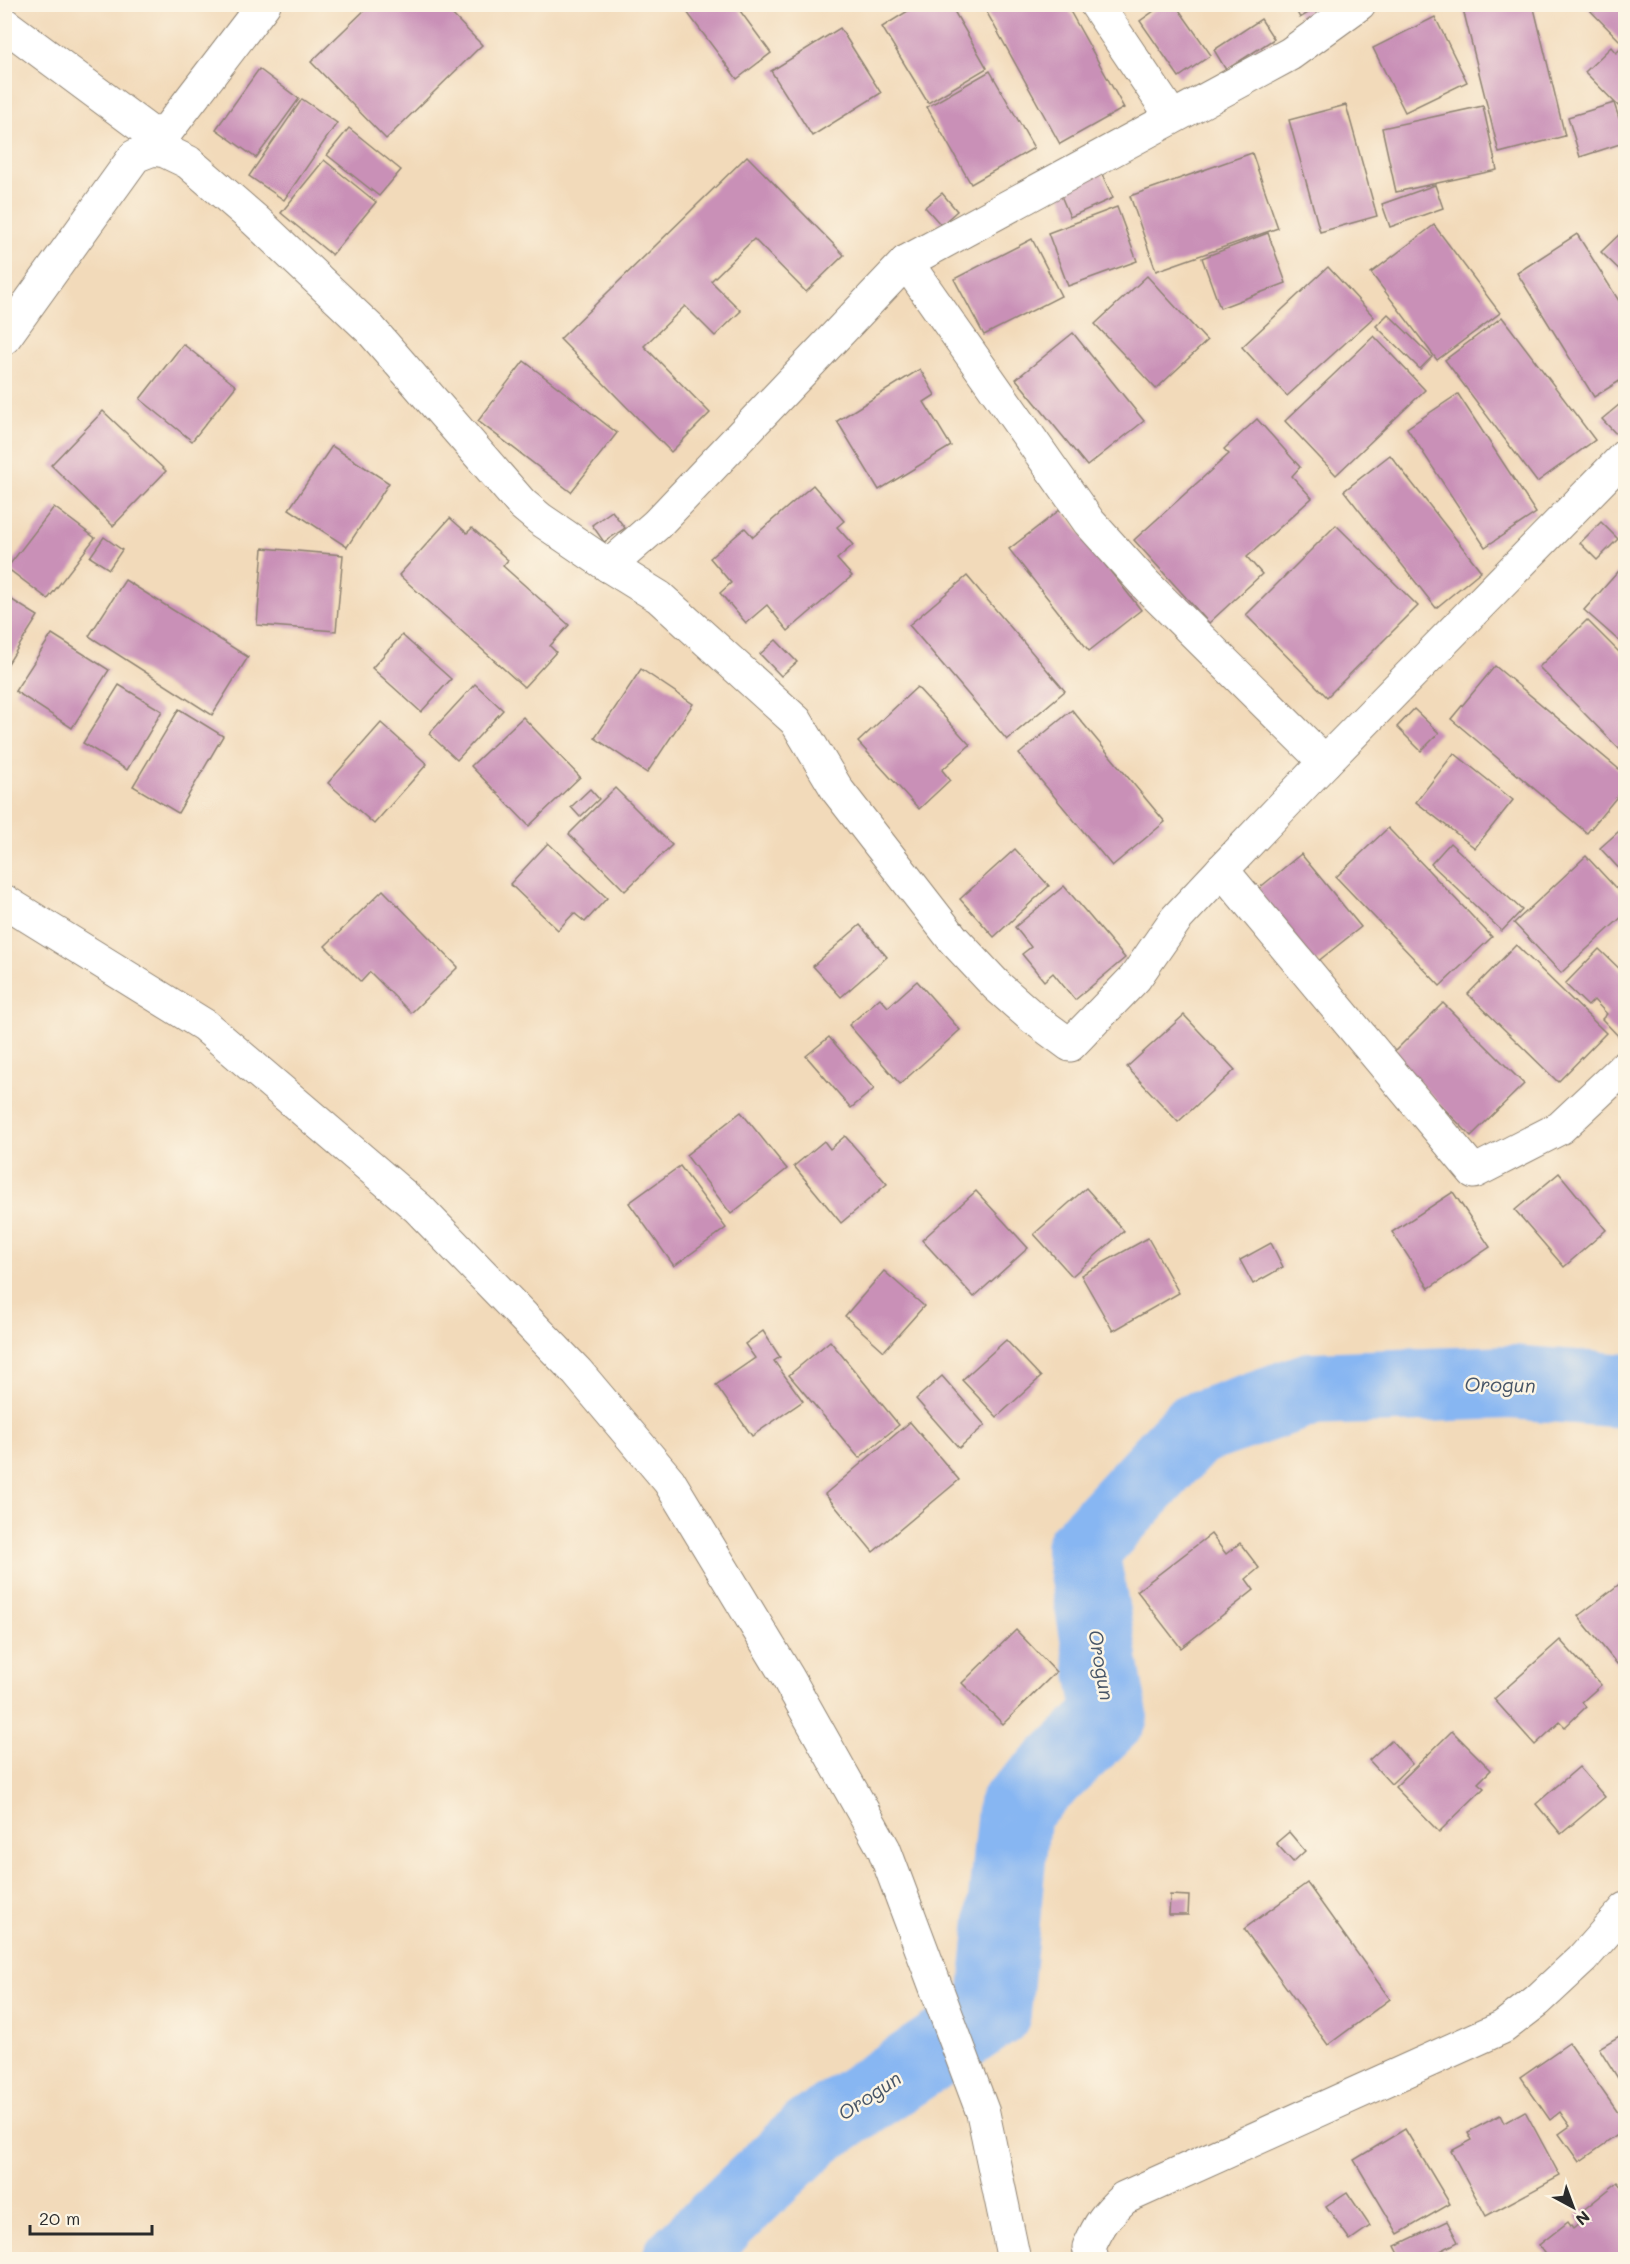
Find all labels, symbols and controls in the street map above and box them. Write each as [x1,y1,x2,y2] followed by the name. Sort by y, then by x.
[1464,1370,1536,1398] water label: Orogun
[1083,1628,1121,1702] water label: Orogun
[832,2064,906,2126] water label: Orogun
[1543,2177,1603,2237] north arrow
[30,2198,152,2236] scale bar
[39,2206,80,2230] text: 20 m
[1572,2207,1595,2231] text: N

